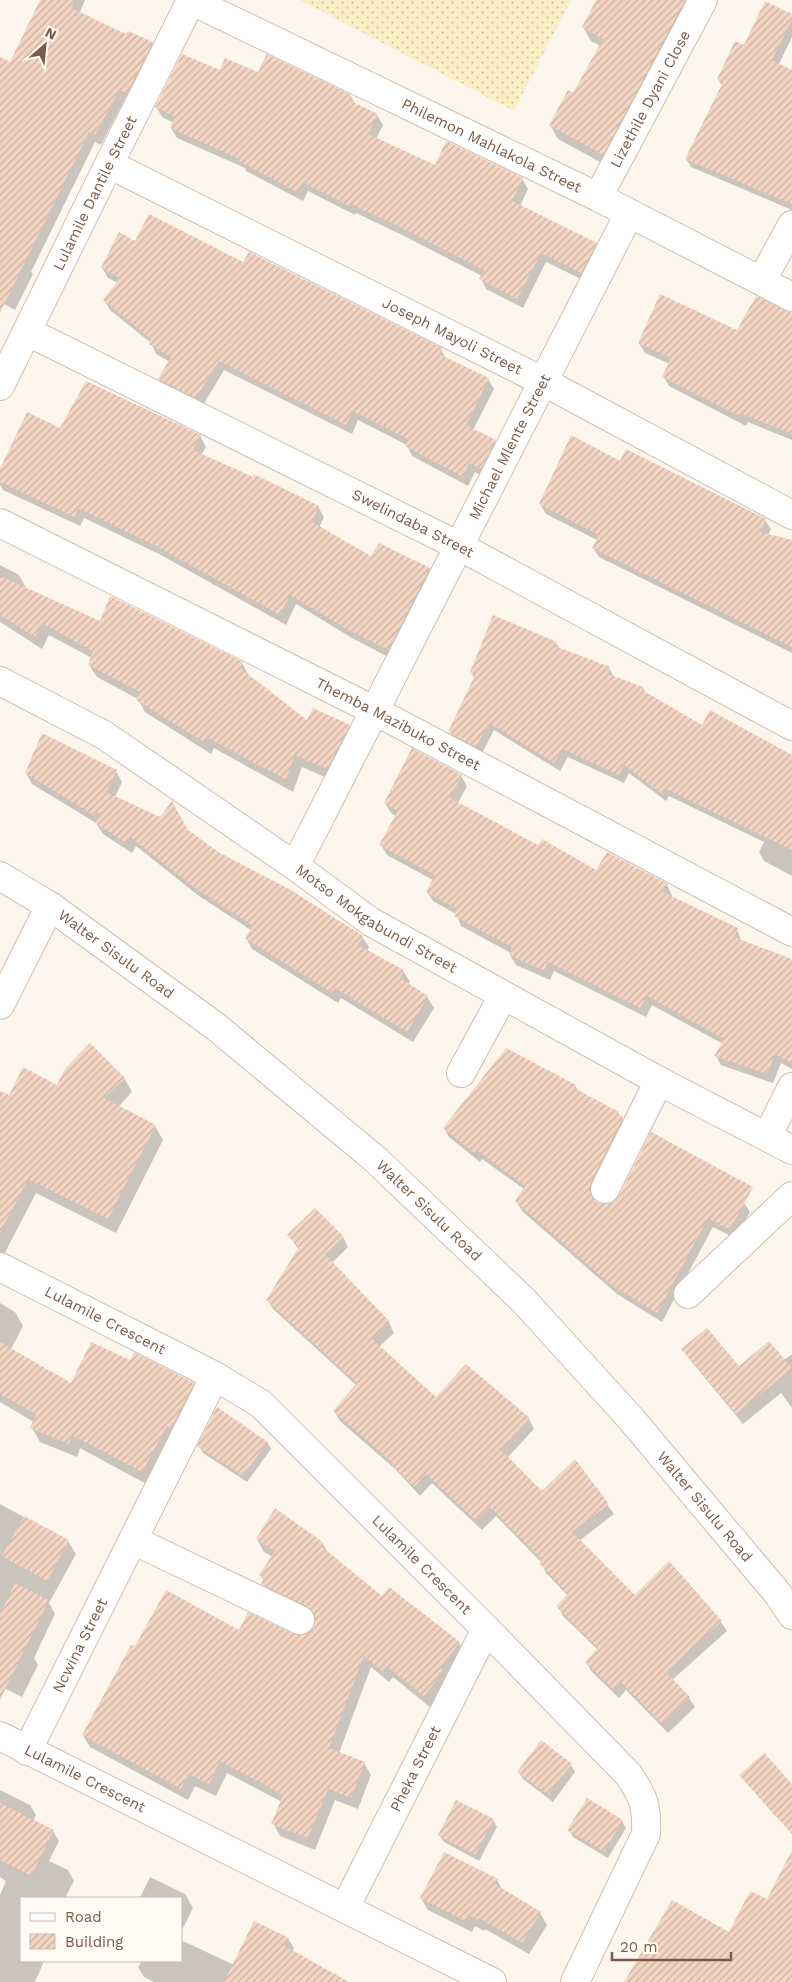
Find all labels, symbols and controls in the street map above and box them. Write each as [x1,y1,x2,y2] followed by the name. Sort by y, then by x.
[20,20,70,70] north arrow
[43,24,59,43] text: N
[606,27,694,171] street label: Lizethile Dyani Close
[399,95,585,197] street label: Philemon Mahlakola Street
[49,112,141,273] street label: Lulamile Dantile Street
[379,293,526,379] street label: Joseph Mayoli Street
[465,370,555,523] street label: Michael Mlente Street
[349,485,478,562] street label: Swelindaba Street
[313,674,484,775] street label: Themba Mazibuko Street
[292,861,461,977] street label: Motso Mokgabundi Street
[55,906,178,1002] street label: Walter Sisulu Road
[373,1156,485,1265] street label: Walter Sisulu Road
[42,1282,169,1359] street label: Lulamile Crescent
[653,1448,756,1566] street label: Walter Sisulu Road
[368,1511,476,1619] street label: Lulamile Crescent
[49,1595,111,1696] street label: Ncwina Street
[386,1722,445,1815] street label: Pheka Street
[21,1741,149,1817] street label: Lulamile Crescent
[20,1897,182,1962] legend
[65,1908,102,1926] text: Road
[612,1930,731,1962] scale bar
[65,1933,123,1951] text: Building
[620,1938,658,1956] text: 20 m

